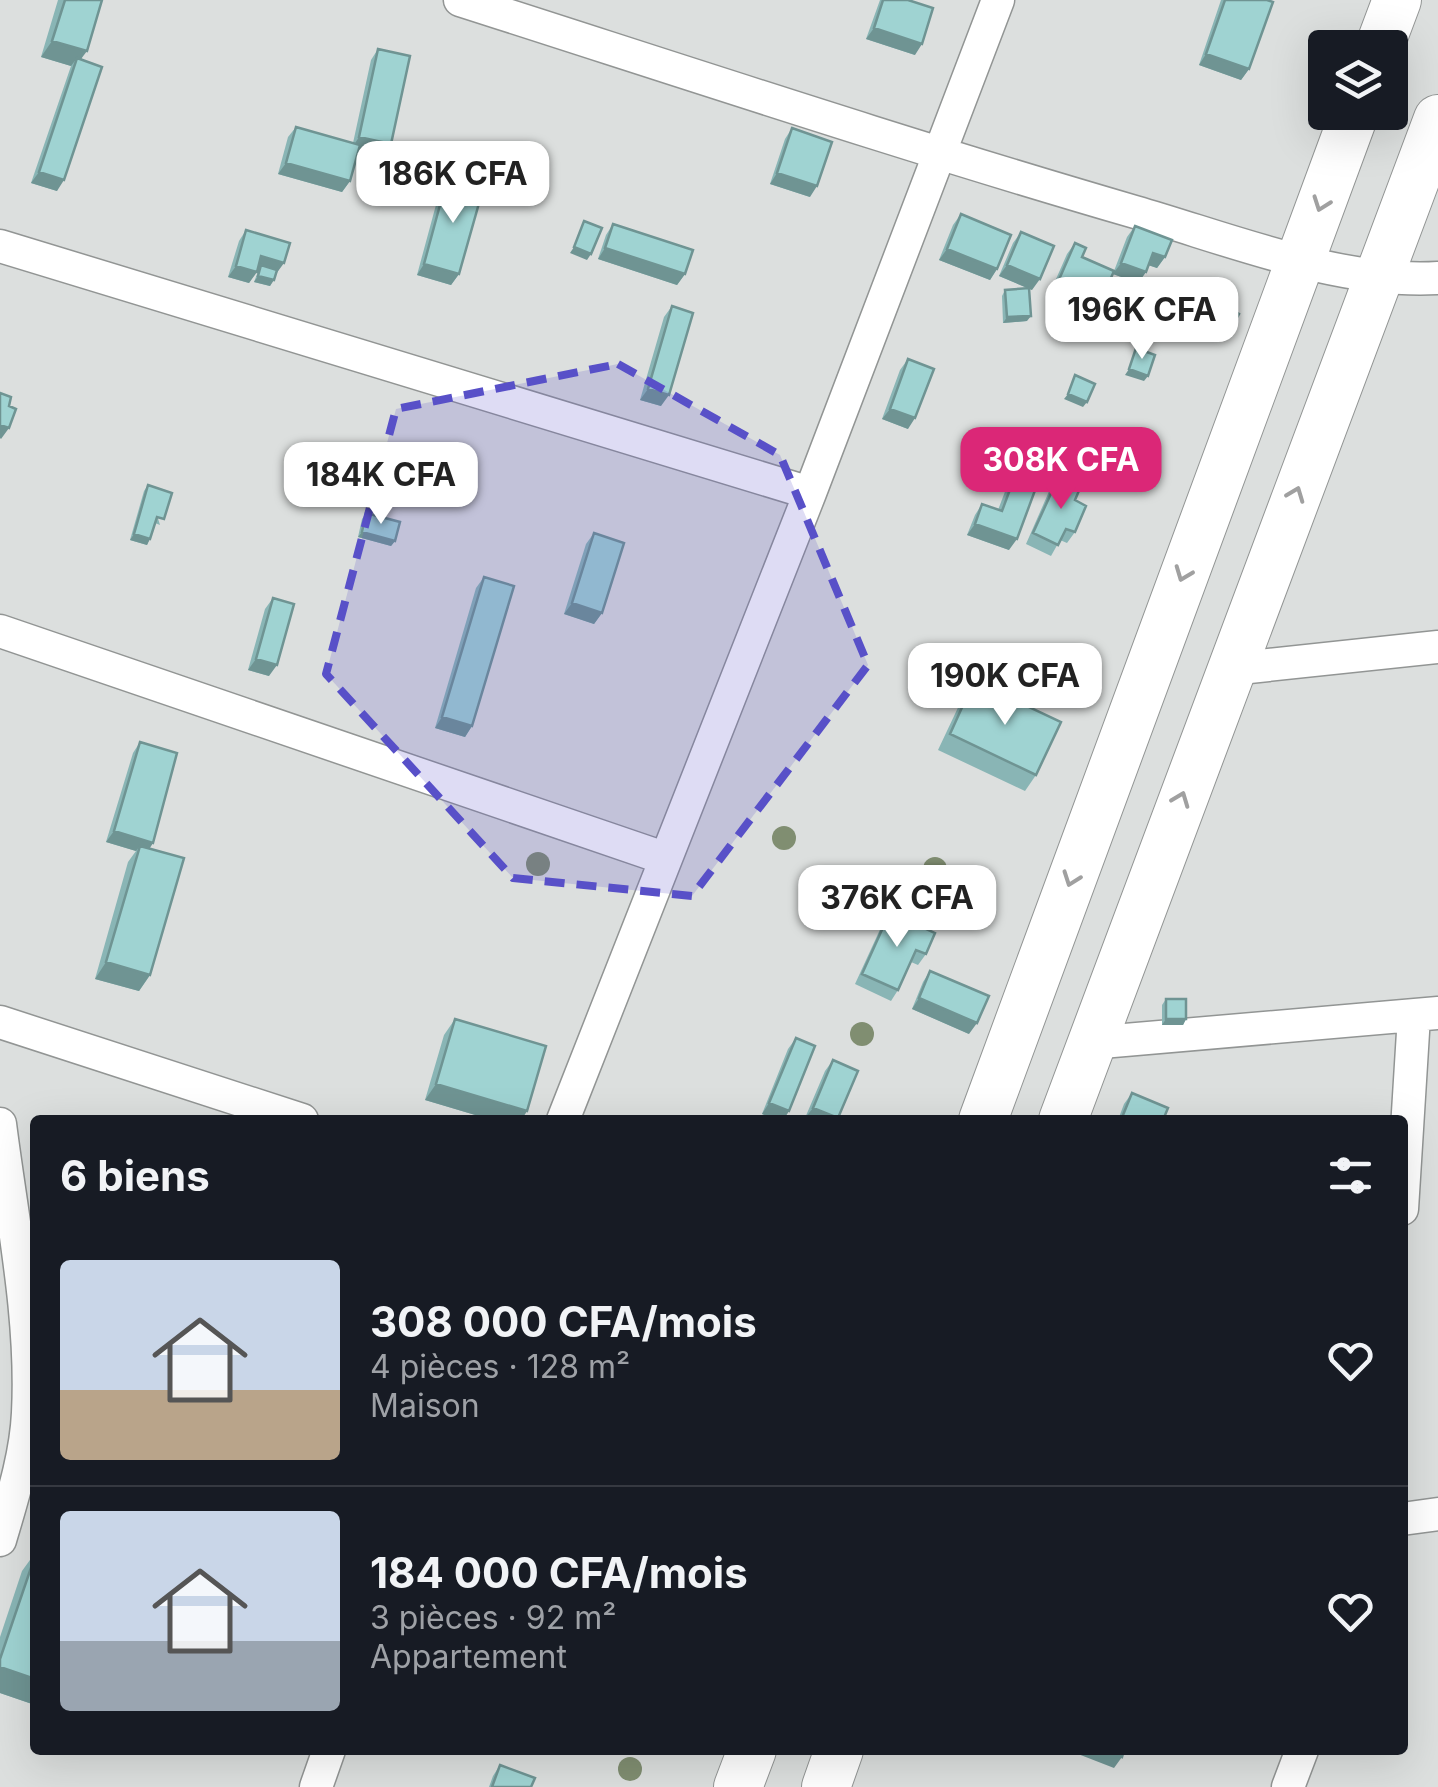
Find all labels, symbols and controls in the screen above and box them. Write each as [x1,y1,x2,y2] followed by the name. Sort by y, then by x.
[1308,30,1408,130] map controls
[1308,30,1408,130] button: layers
[350,141,556,226] pin: 186K CFA
[378,154,528,193] text: 186K CFA
[1312,194,1333,211] one-way arrow
[1039,277,1245,362] pin: 196K CFA
[1067,290,1217,329] text: 196K CFA
[958,427,1164,512] pin: 308K CFA
[982,440,1140,479] text: 308K CFA
[278,442,484,527] pin: 184K CFA
[306,455,456,494] text: 184K CFA
[1284,487,1304,504] one-way arrow
[1174,564,1195,581] one-way arrow
[902,643,1108,728] pin: 190K CFA
[930,656,1080,695] text: 190K CFA
[1170,791,1190,808] one-way arrow
[794,865,1000,950] pin: 376K CFA
[1062,869,1083,886] one-way arrow
[820,878,974,917] text: 376K CFA
[1323,1148,1378,1203] icon: filters
[60,1150,210,1201] text: 6 biens
[370,1296,757,1347] text: 308 000 CFA/mois
[140,1300,260,1420] icon: home
[1323,1333,1378,1388] icon: heart
[370,1347,630,1386] text: 4 pièces · 128 m²
[370,1386,480,1425] text: Maison
[370,1547,748,1598] text: 184 000 CFA/mois
[140,1551,260,1671] icon: home
[1323,1584,1378,1639] icon: heart
[370,1598,616,1637] text: 3 pièces · 92 m²
[370,1637,567,1676] text: Appartement

